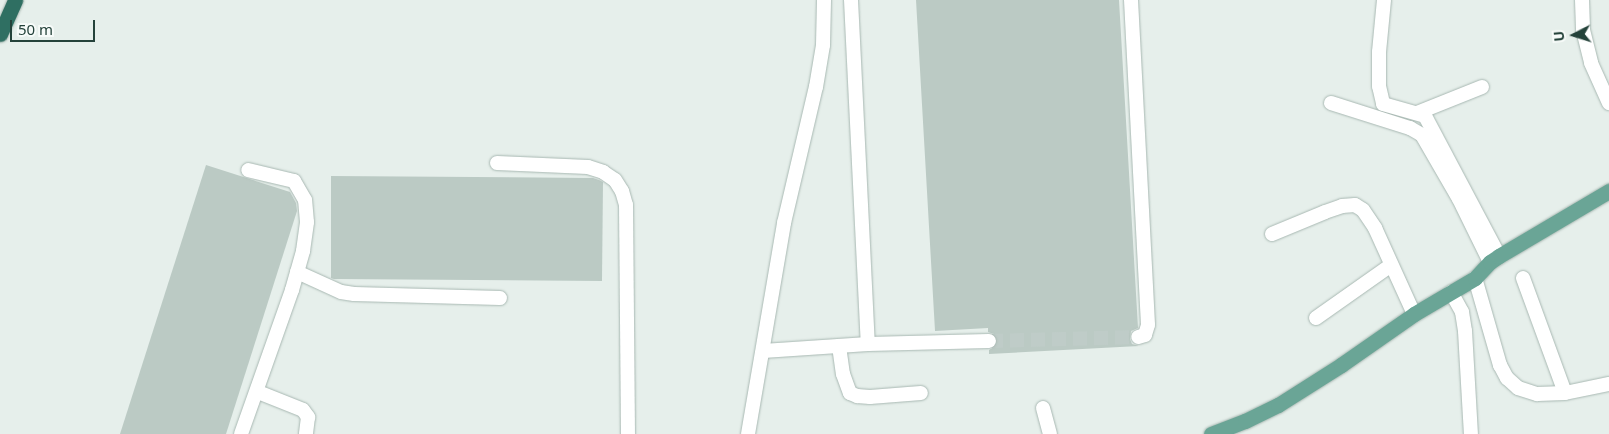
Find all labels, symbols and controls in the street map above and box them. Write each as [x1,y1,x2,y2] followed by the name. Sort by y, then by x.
[12,10,98,42] scale bar
[1549,10,1599,60] north arrow
[18,19,53,39] text: 50 m
[1549,30,1568,42] text: U

